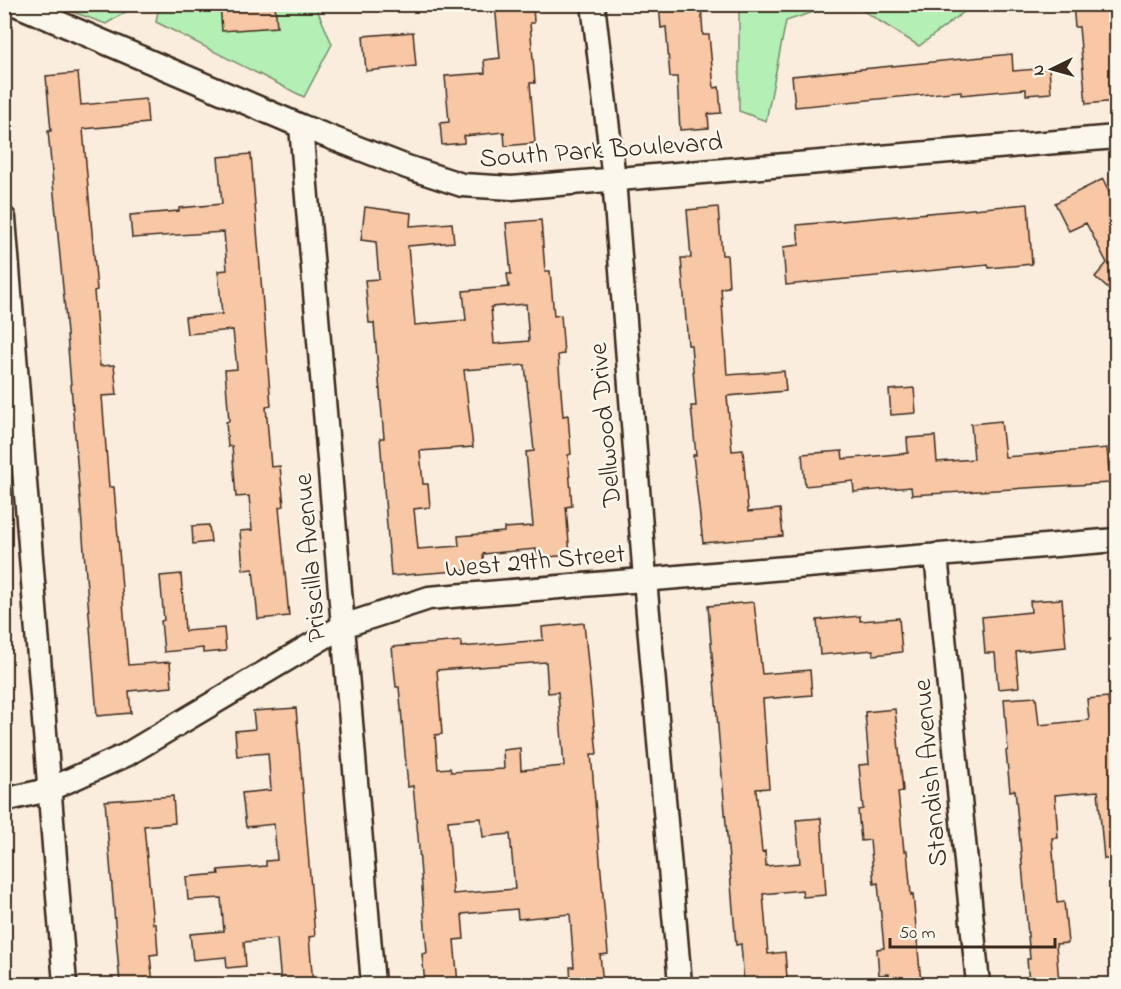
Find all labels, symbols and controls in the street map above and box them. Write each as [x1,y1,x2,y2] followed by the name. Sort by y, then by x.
[1022,39,1082,99] north arrow
[1027,64,1051,77] text: N
[478,124,724,179] street label: South Park Boulevard
[580,340,633,510] street label: Dellwood Drive
[285,471,338,644] street label: Priscilla Avenue
[443,535,627,590] street label: West 29th Street
[904,676,959,868] street label: Standish Avenue
[890,911,1055,949] scale bar
[899,921,936,947] text: 50 m

